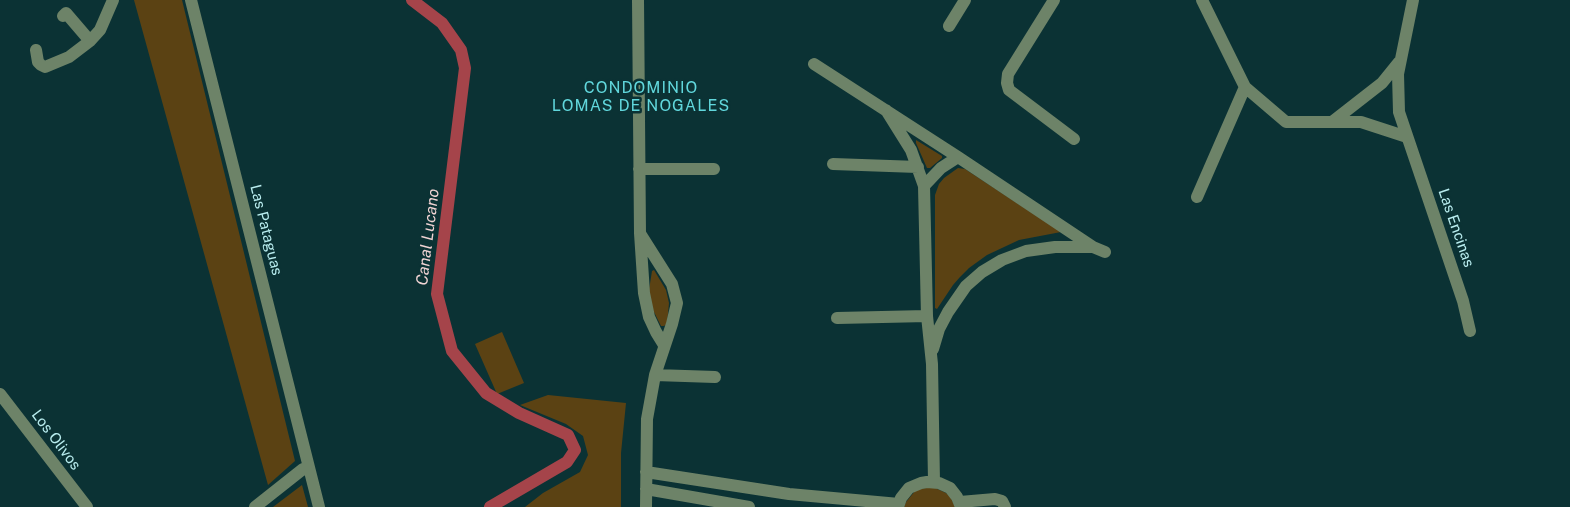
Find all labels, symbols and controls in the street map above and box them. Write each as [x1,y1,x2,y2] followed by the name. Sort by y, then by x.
[550,78,732,116] district label: CONDOMINIO LOMAS DE NOGALES
[246,183,286,277] street label: Las Pataguas
[1434,186,1478,270] street label: Las Encinas
[413,187,443,287] water label: Canal Lucano
[28,406,84,474] street label: Los Olivos

